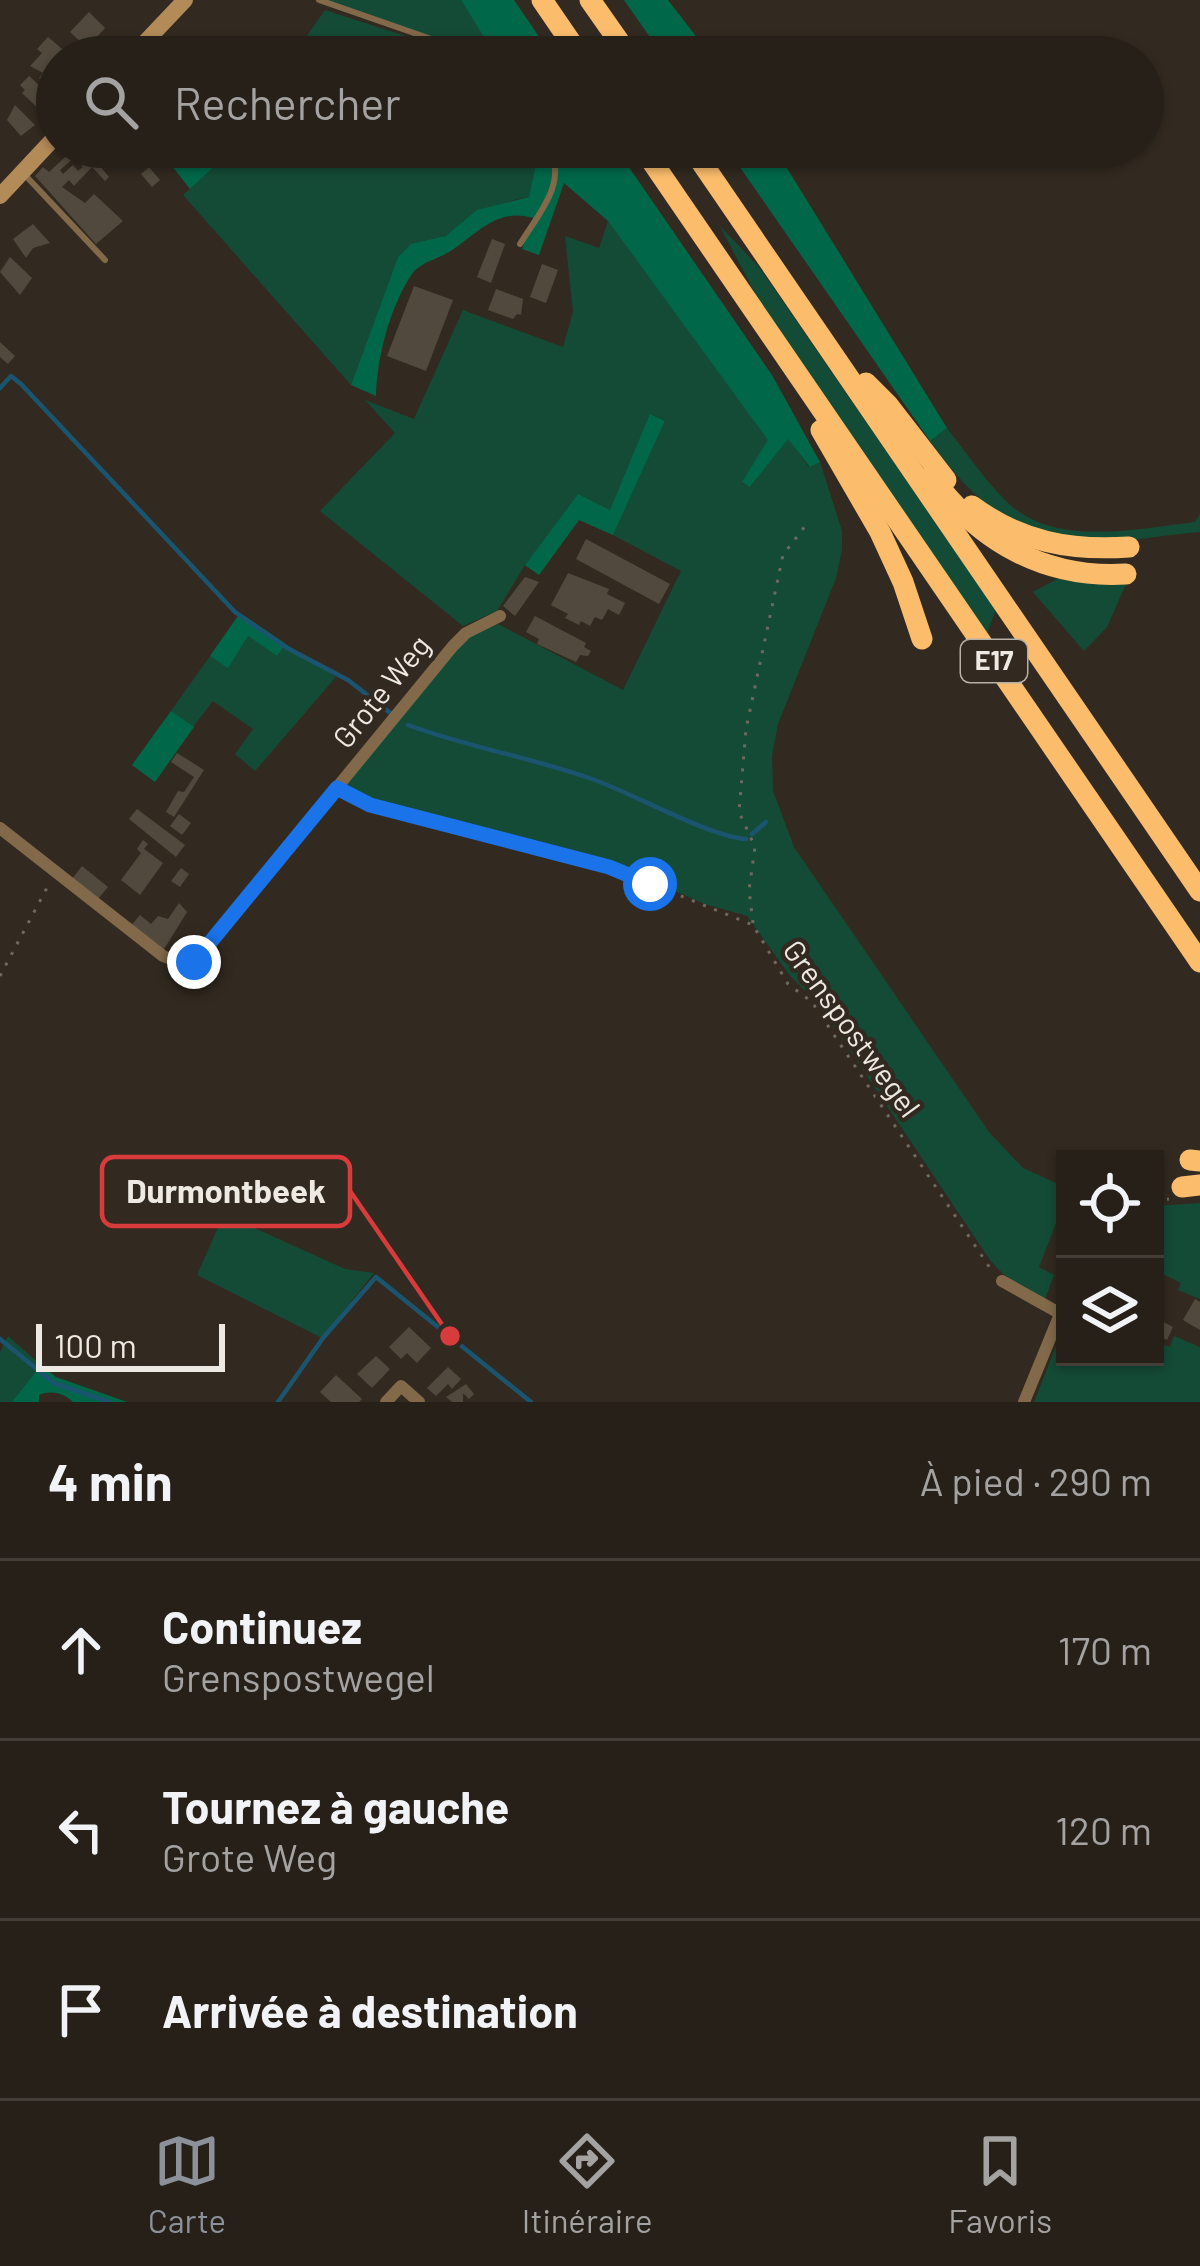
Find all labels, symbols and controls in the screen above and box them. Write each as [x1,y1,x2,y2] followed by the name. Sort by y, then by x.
[36,36,1164,168] search box
[78,69,144,135] icon: search
[174,75,401,129] text: Rechercher
[324,627,437,754] street label: Grote Weg
[961,640,1027,682] road number: E17
[623,857,677,911] route start
[776,932,929,1123] street label: Grenspostwegel
[167,935,221,989] route end
[1056,1150,1164,1366] map controls
[1056,1150,1164,1258] button: locate
[102,1157,350,1226] callout: Durmontbeek
[126,1170,326,1210] text: Durmontbeek
[1056,1258,1164,1366] button: layers
[36,1318,225,1371] scale bar
[54,1325,137,1365] text: 100 m
[48,1450,173,1511] text: 4 min
[920,1457,1152,1504] text: À pied · 290 m
[162,1599,362,1653] text: Continuez
[48,1617,114,1683] icon: ahead
[1058,1626,1152,1673] text: 170 m
[162,1653,435,1700] text: Grenspostwegel
[162,1779,509,1833] text: Tournez à gauche
[48,1797,114,1863] icon: left
[1055,1806,1152,1853] text: 120 m
[162,1833,337,1880] text: Grote Weg
[48,1977,114,2043] icon: arrive
[162,1983,578,2037] text: Arrivée à destination
[148,2128,226,2240] tab: Carte
[522,2128,653,2240] tab: Itinéraire
[948,2128,1052,2240] tab: Favoris

